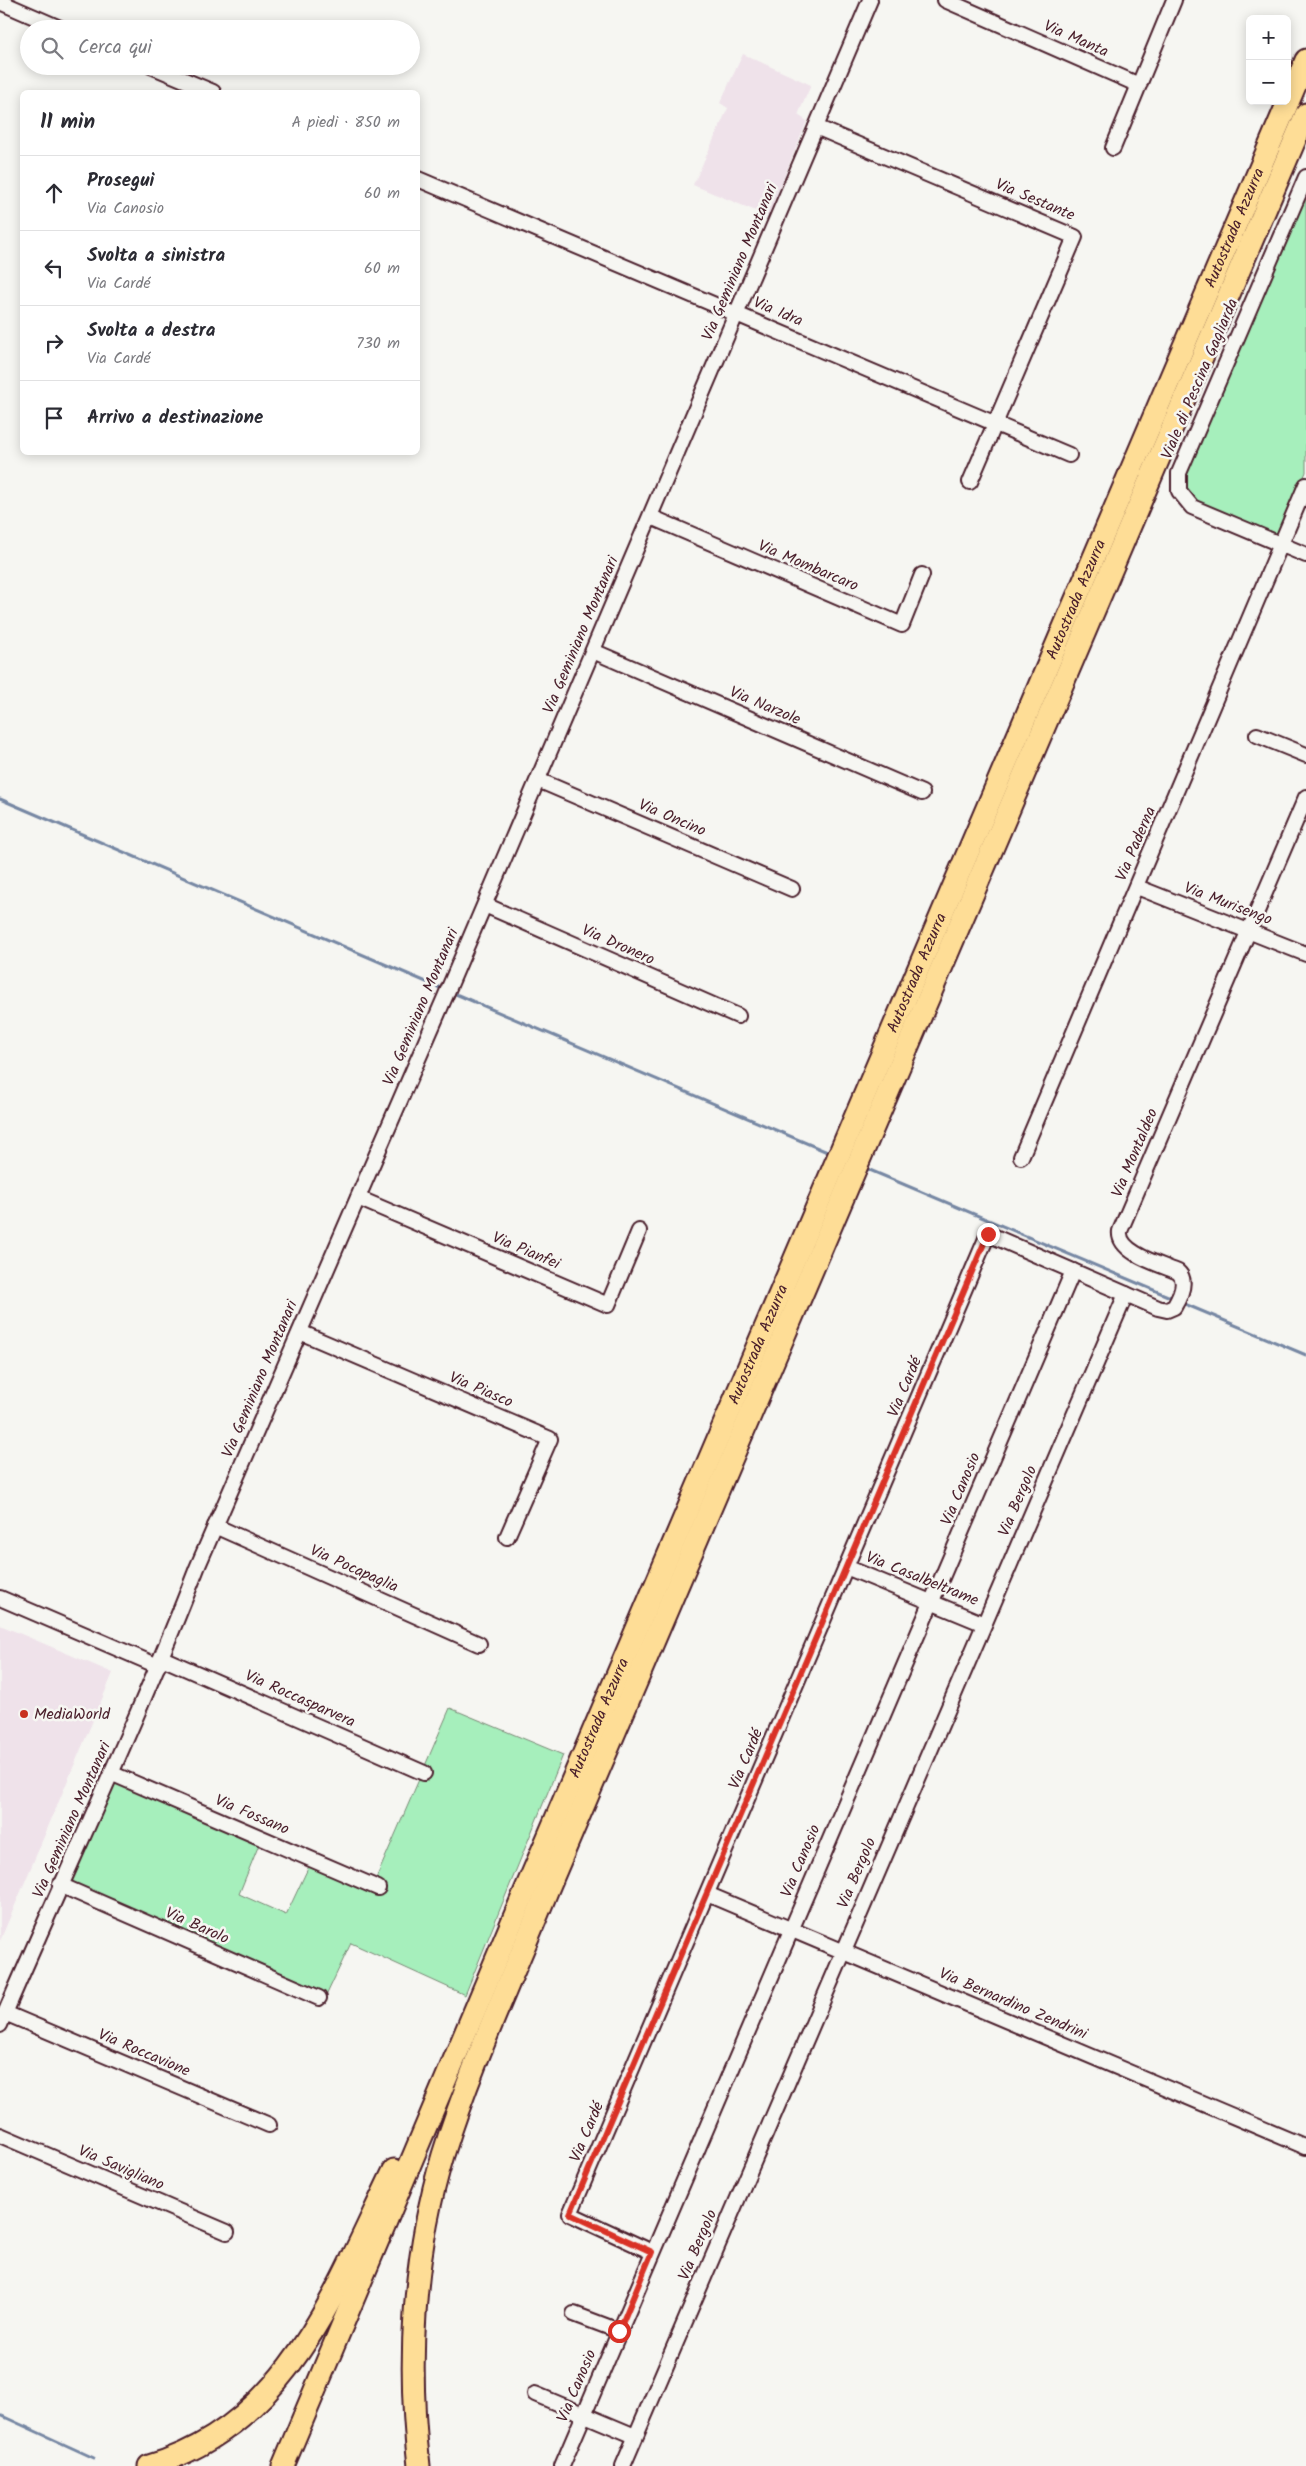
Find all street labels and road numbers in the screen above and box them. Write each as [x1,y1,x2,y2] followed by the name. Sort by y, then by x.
[1040,14,1112,64] street label: Via Manta
[1198,164,1271,292] street label: Autostrada Azzurra
[991,172,1079,228] street label: Via Sestante
[695,178,785,345] street label: Via Geminiano Montanari
[749,290,807,334] street label: Via Idra
[1155,295,1245,463] street label: Viale di Pescina Gagliarda
[754,534,862,598] street label: Via Mombarcaro
[1039,536,1113,663] street label: Autostrada Azzurra
[536,551,626,718] street label: Via Geminiano Montanari
[725,680,805,732] street label: Via Narzole
[634,793,710,843] street label: Via Oncino
[1109,803,1163,885] street label: Via Paderna
[1180,876,1276,932] street label: Via Murisengo
[880,909,953,1037] street label: Autostrada Azzurra
[578,918,658,972] street label: Via Dronero
[376,923,466,1090] street label: Via Geminiano Montanari
[1105,1105,1165,1201] street label: Via Montaldeo
[488,1225,565,1277] street label: Via Pianfei
[721,1281,795,1408] street label: Autostrada Azzurra
[215,1295,305,1462] street label: Via Geminiano Montanari
[881,1352,929,1421] street label: Via Cardé
[445,1365,517,1415] street label: Via Piasco
[934,1449,988,1529] street label: Via Canosio
[992,1462,1044,1540] street label: Via Bergolo
[306,1538,402,1600] street label: Via Pocapaglia
[862,1545,982,1613] street label: Via Casalbeltrame
[562,1654,635,1782] street label: Autostrada Azzurra
[241,1663,359,1735] street label: Via Roccasparvera
[722,1724,770,1793] street label: Via Cardé
[26,1737,118,1902] street label: Via Geminiano Montanari
[211,1788,293,1842] street label: Via Fossano
[774,1821,828,1901] street label: Via Canosio
[831,1834,883,1912] street label: Via Bergolo
[161,1901,233,1951] street label: Via Barolo
[935,1961,1092,2047] street label: Via Bernardino Zendrini
[94,2022,194,2084] street label: Via Roccavione
[563,2097,611,2166] street label: Via Cardé
[74,2139,168,2197] street label: Via Savigliano
[672,2206,724,2284] street label: Via Bergolo
[550,2346,604,2426] street label: Via Canosio

